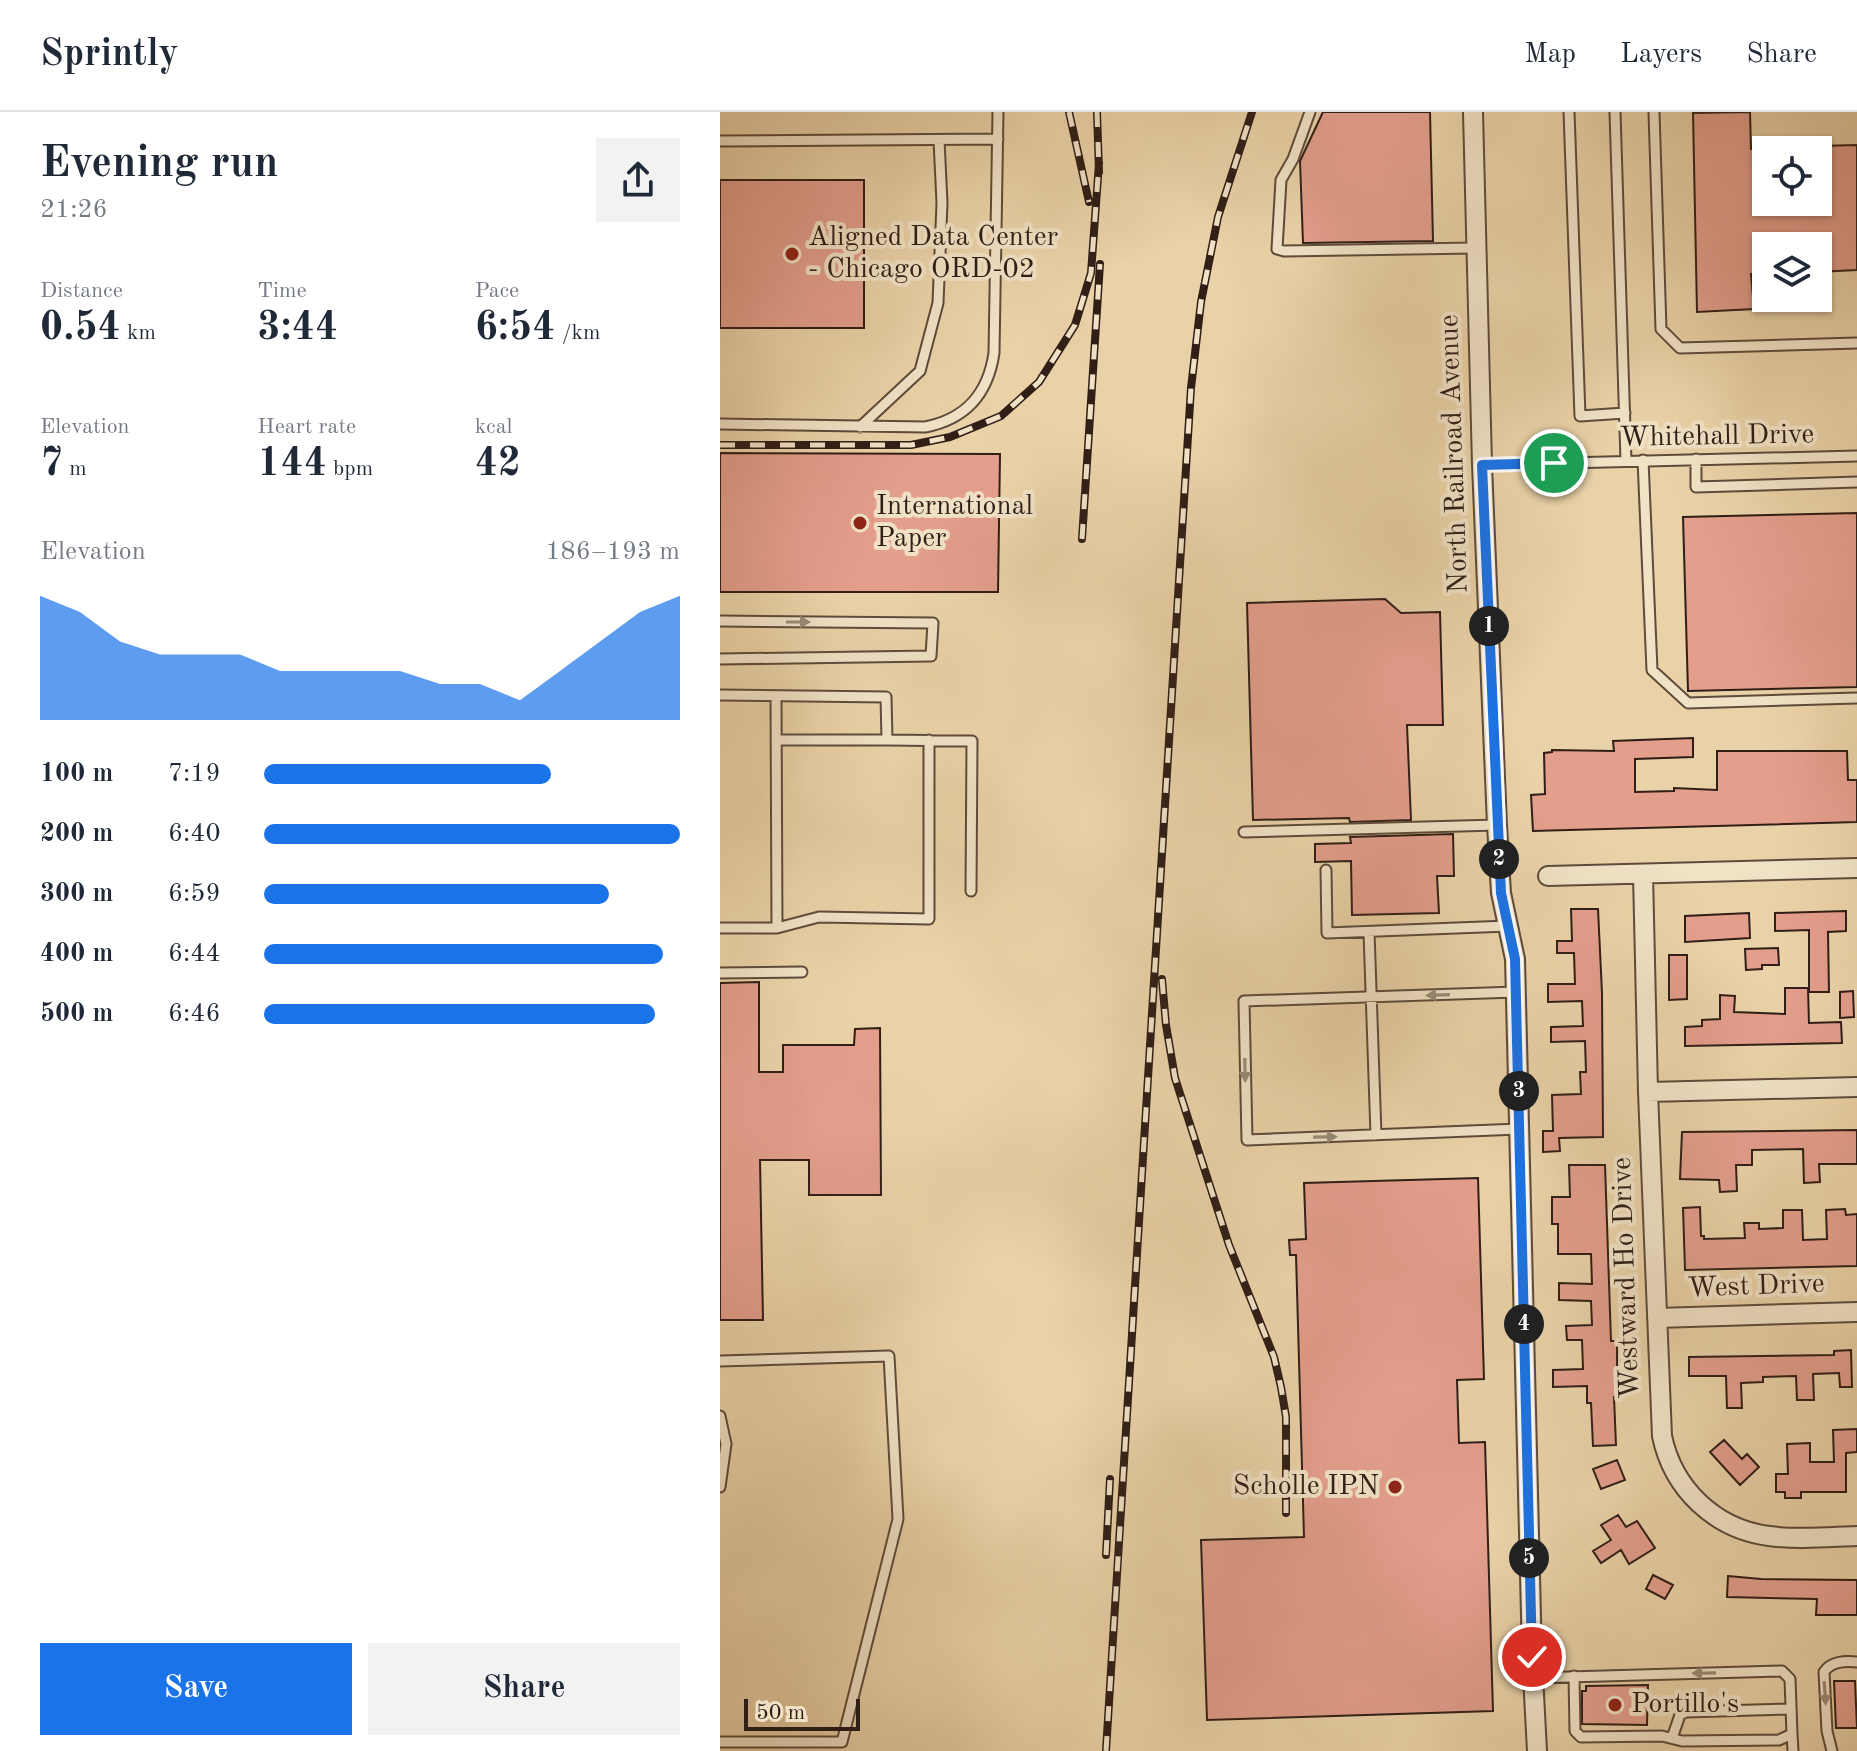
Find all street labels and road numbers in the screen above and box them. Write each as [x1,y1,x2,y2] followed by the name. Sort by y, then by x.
[1436,314,1474,594] street label: North Railroad Avenue
[1619,421,1815,453] street label: Whitehall Drive
[1609,1157,1645,1399] street label: Westward Ho Drive
[1687,1271,1825,1303] street label: West Drive

